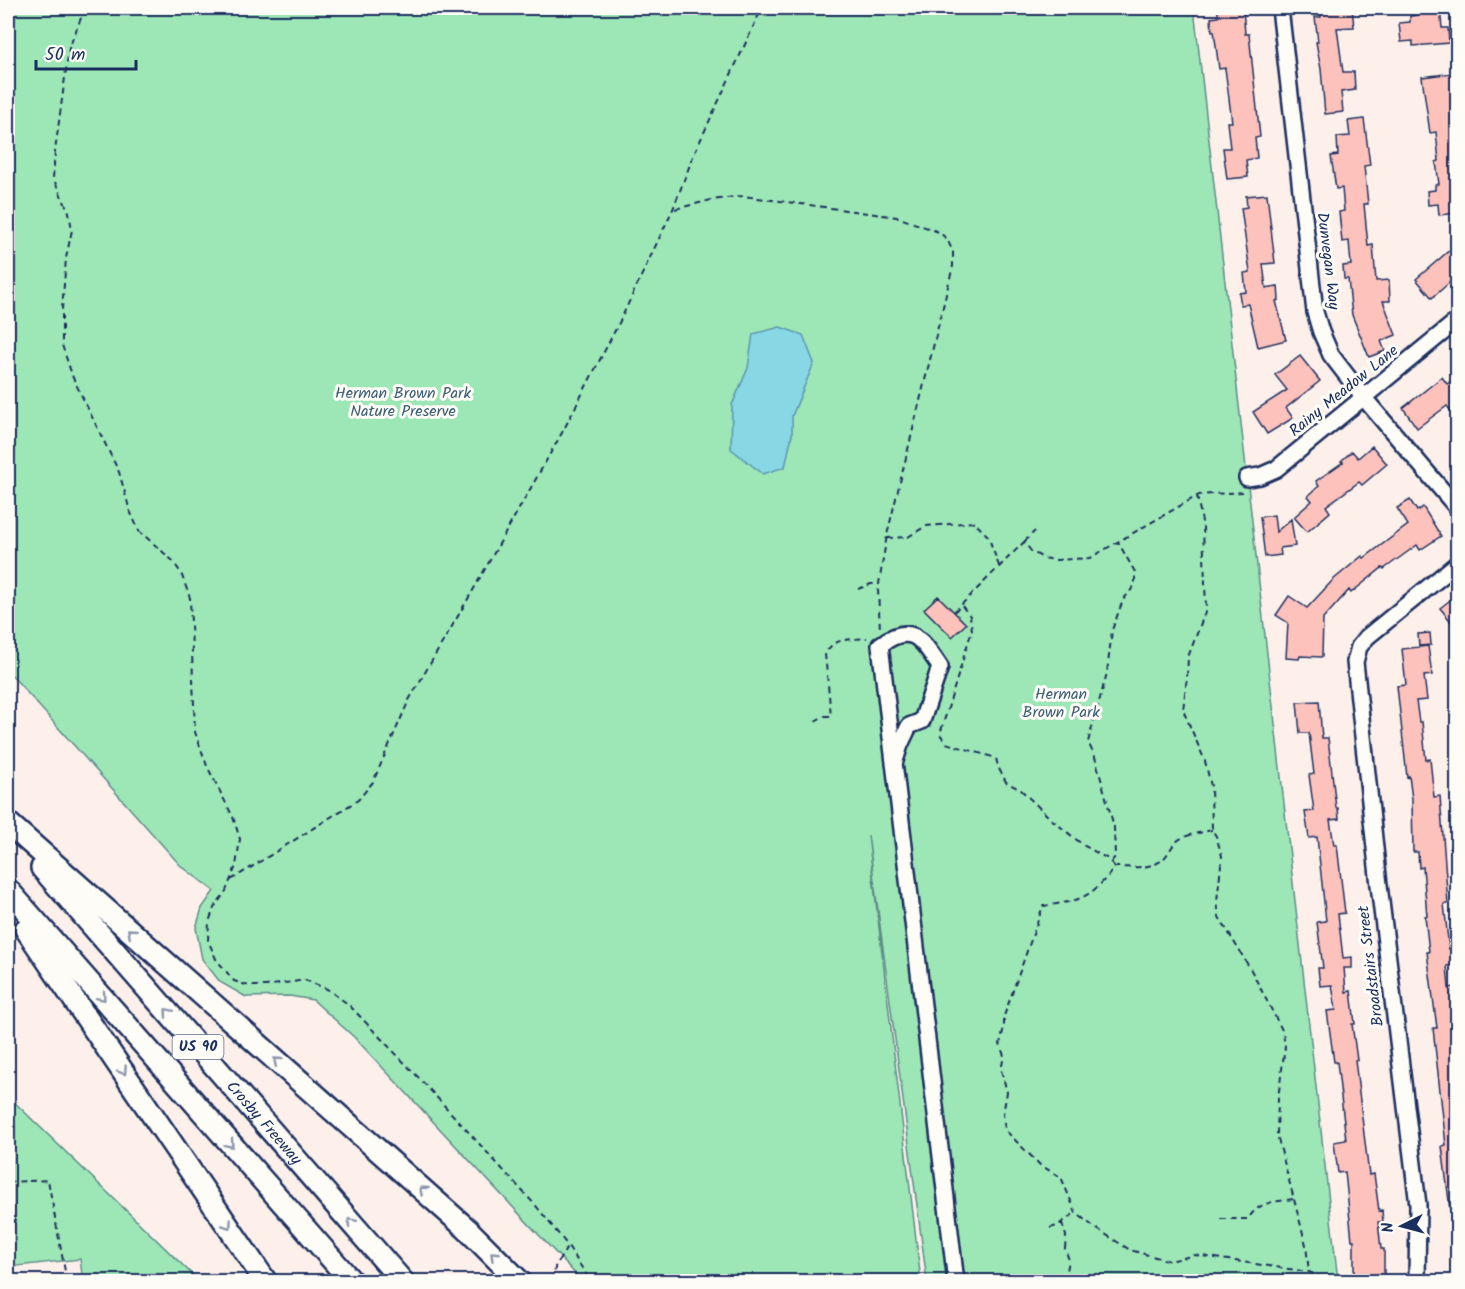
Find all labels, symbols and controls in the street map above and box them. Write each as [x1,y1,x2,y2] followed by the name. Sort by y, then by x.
[36,33,136,71] scale bar
[45,41,85,70] text: 50 m
[1310,211,1346,312] street label: Dunvegan Way
[1284,339,1404,443] street label: Rainy Meadow Lane
[335,381,471,424] park label: Herman Brown Park Nature Preserve
[1022,682,1100,725] park label: Herman Brown Park
[1351,903,1391,1028] street label: Broadstairs Street
[127,928,138,939] one-way arrow
[94,990,105,1001] one-way arrow
[164,1008,175,1019] one-way arrow
[172,1035,224,1059] road number: US 90
[273,1057,284,1068] one-way arrow
[116,1064,127,1075] one-way arrow
[220,1075,308,1171] street label: Crosby Freeway
[223,1137,234,1148] one-way arrow
[419,1186,430,1197] one-way arrow
[1372,1196,1432,1256] north arrow
[221,1218,232,1229] one-way arrow
[347,1218,358,1229] one-way arrow
[1376,1221,1402,1234] text: N
[490,1252,501,1263] one-way arrow

